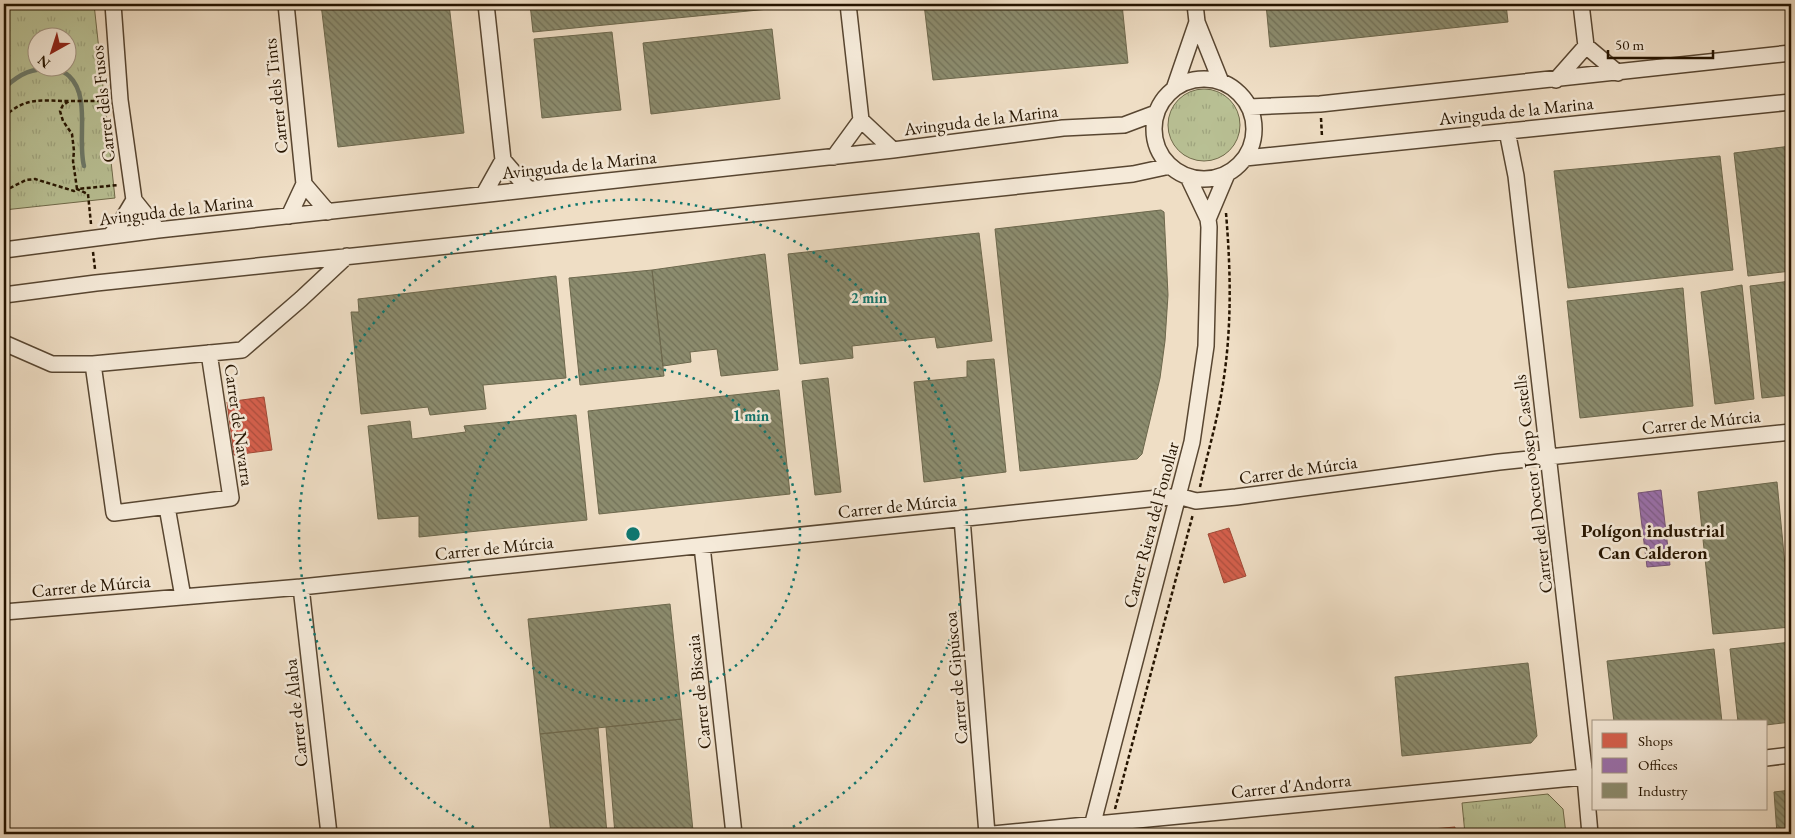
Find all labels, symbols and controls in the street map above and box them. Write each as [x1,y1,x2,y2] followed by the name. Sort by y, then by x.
[28,28,78,78] north arrow
[1608,28,1712,60] scale bar
[1615,35,1644,54] text: 50 m
[258,37,293,155] street label: Carrer dels Tints
[85,44,120,164] street label: Carrer dels Fusos
[33,51,54,73] text: N
[1437,91,1595,130] street label: Avinguda de la Marina
[902,99,1060,140] street label: Avinguda de la Marina
[500,145,658,184] street label: Avinguda de la Marina
[97,189,255,230] street label: Avinguda de la Marina
[851,288,888,307] text: 2 min
[220,362,260,488] street label: Carrer de Navarra
[1508,373,1557,595] street label: Carrer del Doctor Josep Castells
[1641,404,1762,439] street label: Carrer de Múrcia
[733,406,770,425] text: 1 min
[1117,439,1184,611] street label: Carrer Riera del Fonollar
[1237,450,1359,489] street label: Carrer de Múrcia
[837,488,958,523] street label: Carrer de Múrcia
[1581,518,1725,565] district label: Polígon industrial Can Calderon
[624,525,642,543] centre of rings
[434,530,555,565] street label: Carrer de Múrcia
[31,569,152,602] street label: Carrer de Múrcia
[938,610,973,745] street label: Carrer de Gipúscoa
[681,633,716,750] street label: Carrer de Biscaia
[278,657,313,768] street label: Carrer de Álaba
[1592,720,1768,810] legend
[1638,731,1673,750] text: Shops
[1638,755,1678,774] text: Offices
[1230,768,1353,803] street label: Carrer d'Andorra
[1638,781,1688,800] text: Industry

